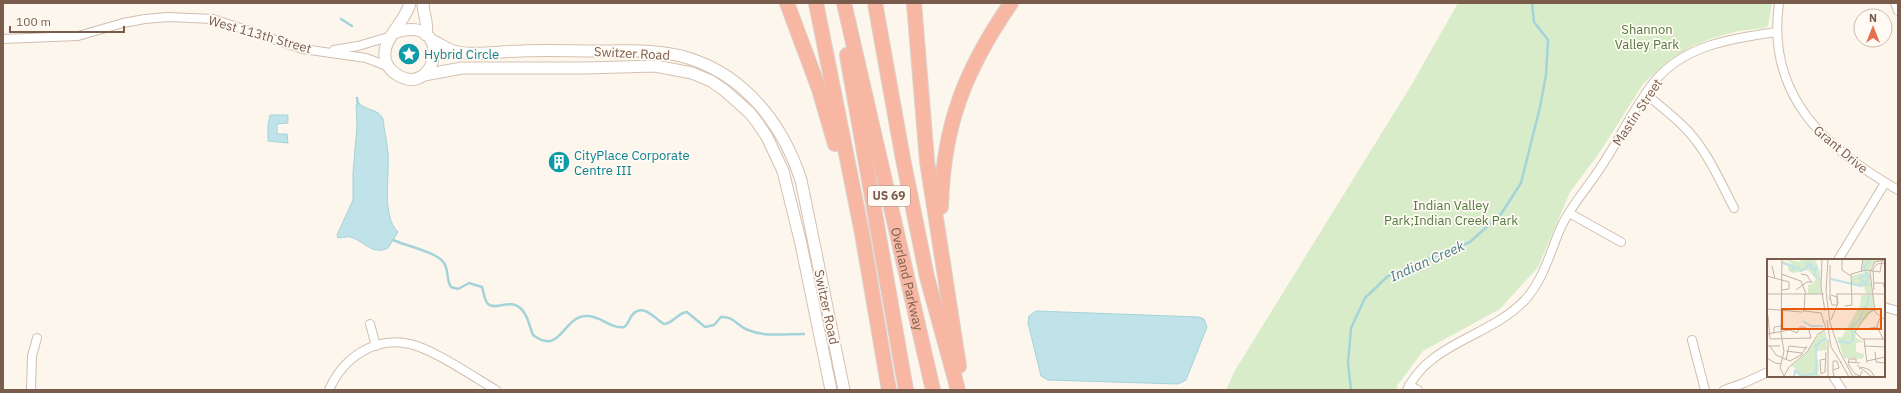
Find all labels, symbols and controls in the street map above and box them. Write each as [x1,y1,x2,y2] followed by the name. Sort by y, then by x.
[10,8,124,34] scale bar
[1853,8,1893,48] north arrow
[1869,11,1877,25] text: N
[206,12,313,57] street label: West 113th Street
[16,14,51,29] text: 100 m
[1615,21,1679,53] park label: Shannon Valley Park
[396,41,422,67] place icon: Hybrid Circle
[594,43,670,64] street label: Switzer Road
[424,46,499,63] place label: Hybrid Circle
[1609,75,1666,149] street label: Mastin Street
[1810,122,1871,177] street label: Grant Drive
[574,147,690,179] place label: CityPlace Corporate Centre III
[546,149,572,175] building icon: CityPlace Corporate Centre III
[868,186,910,206] road number: US 69
[1384,197,1518,229] park label: Indian Valley Park;Indian Creek Park
[887,226,927,333] street label: Overland Parkway
[1387,236,1468,285] water label: Indian Creek
[1767,259,1885,377] inset map
[810,268,843,346] street label: Switzer Road

